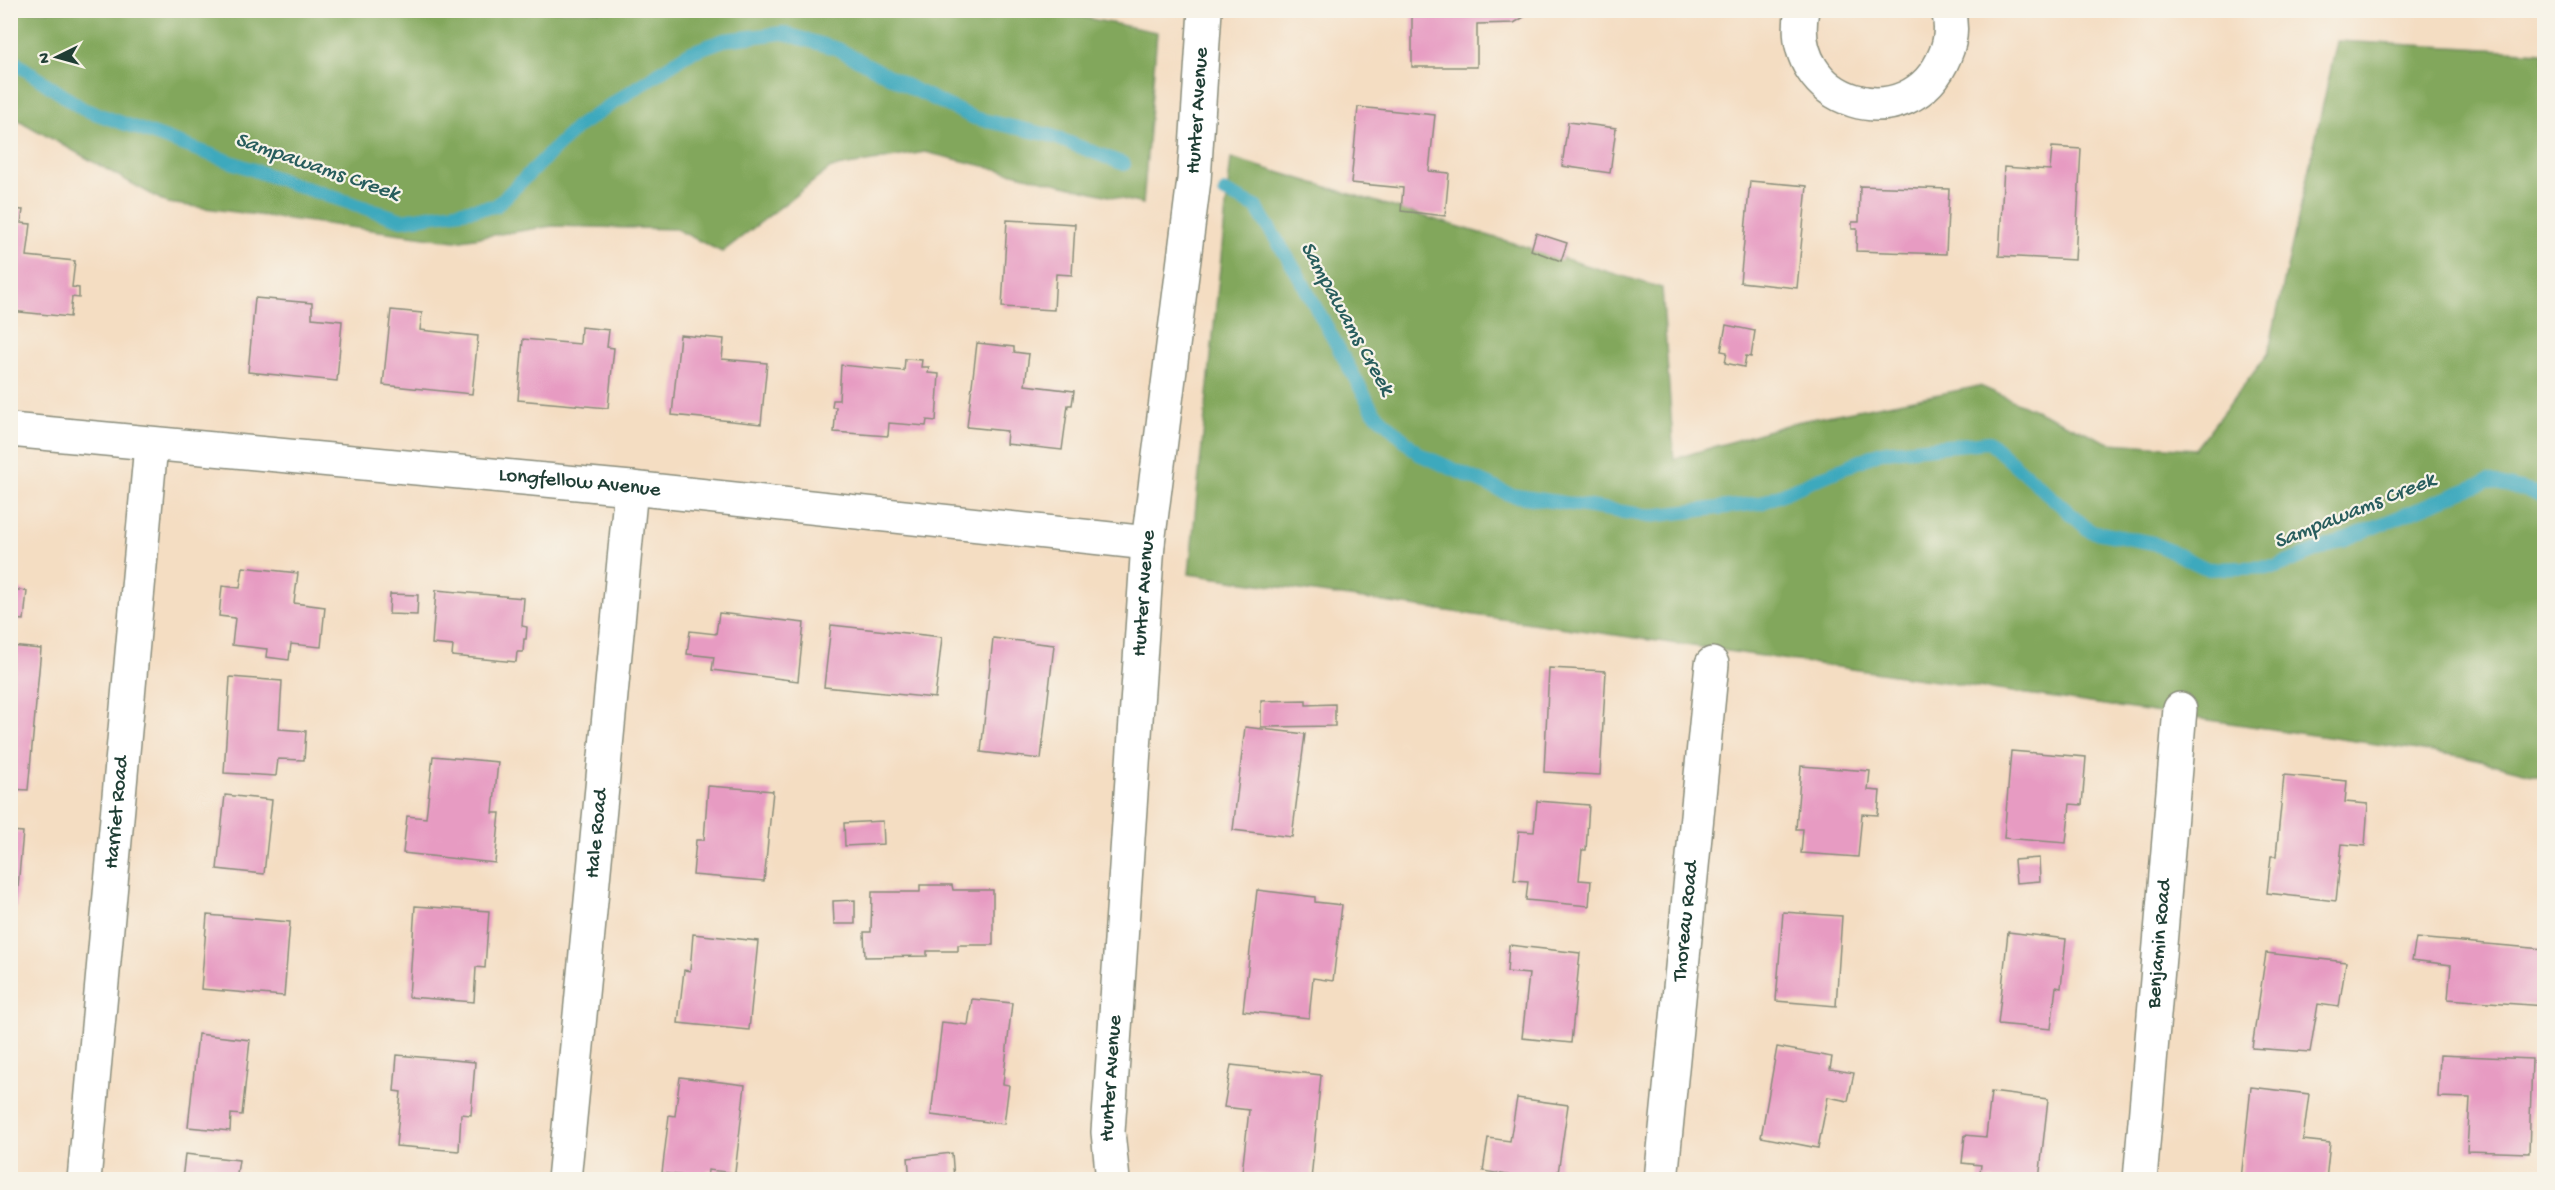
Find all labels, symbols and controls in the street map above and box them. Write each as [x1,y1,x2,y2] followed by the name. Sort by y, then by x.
[27,27,87,87] north arrow
[1182,45,1215,175] street label: Hunter Avenue
[36,51,55,64] text: N
[232,128,404,209] water label: Sampawams Creek
[1293,238,1400,402] water label: Sampawams Creek
[497,463,663,504] street label: Longfellow Avenue
[2271,467,2441,556] water label: Sampawams Creek
[1128,528,1162,658] street label: Hunter Avenue
[100,753,135,870] street label: Harriet Road
[581,786,614,880] street label: Hale Road
[1668,858,1705,984] street label: Thoreau Road
[2142,876,2178,1011] street label: Benjamin Road
[1095,1013,1128,1143] street label: Hunter Avenue

